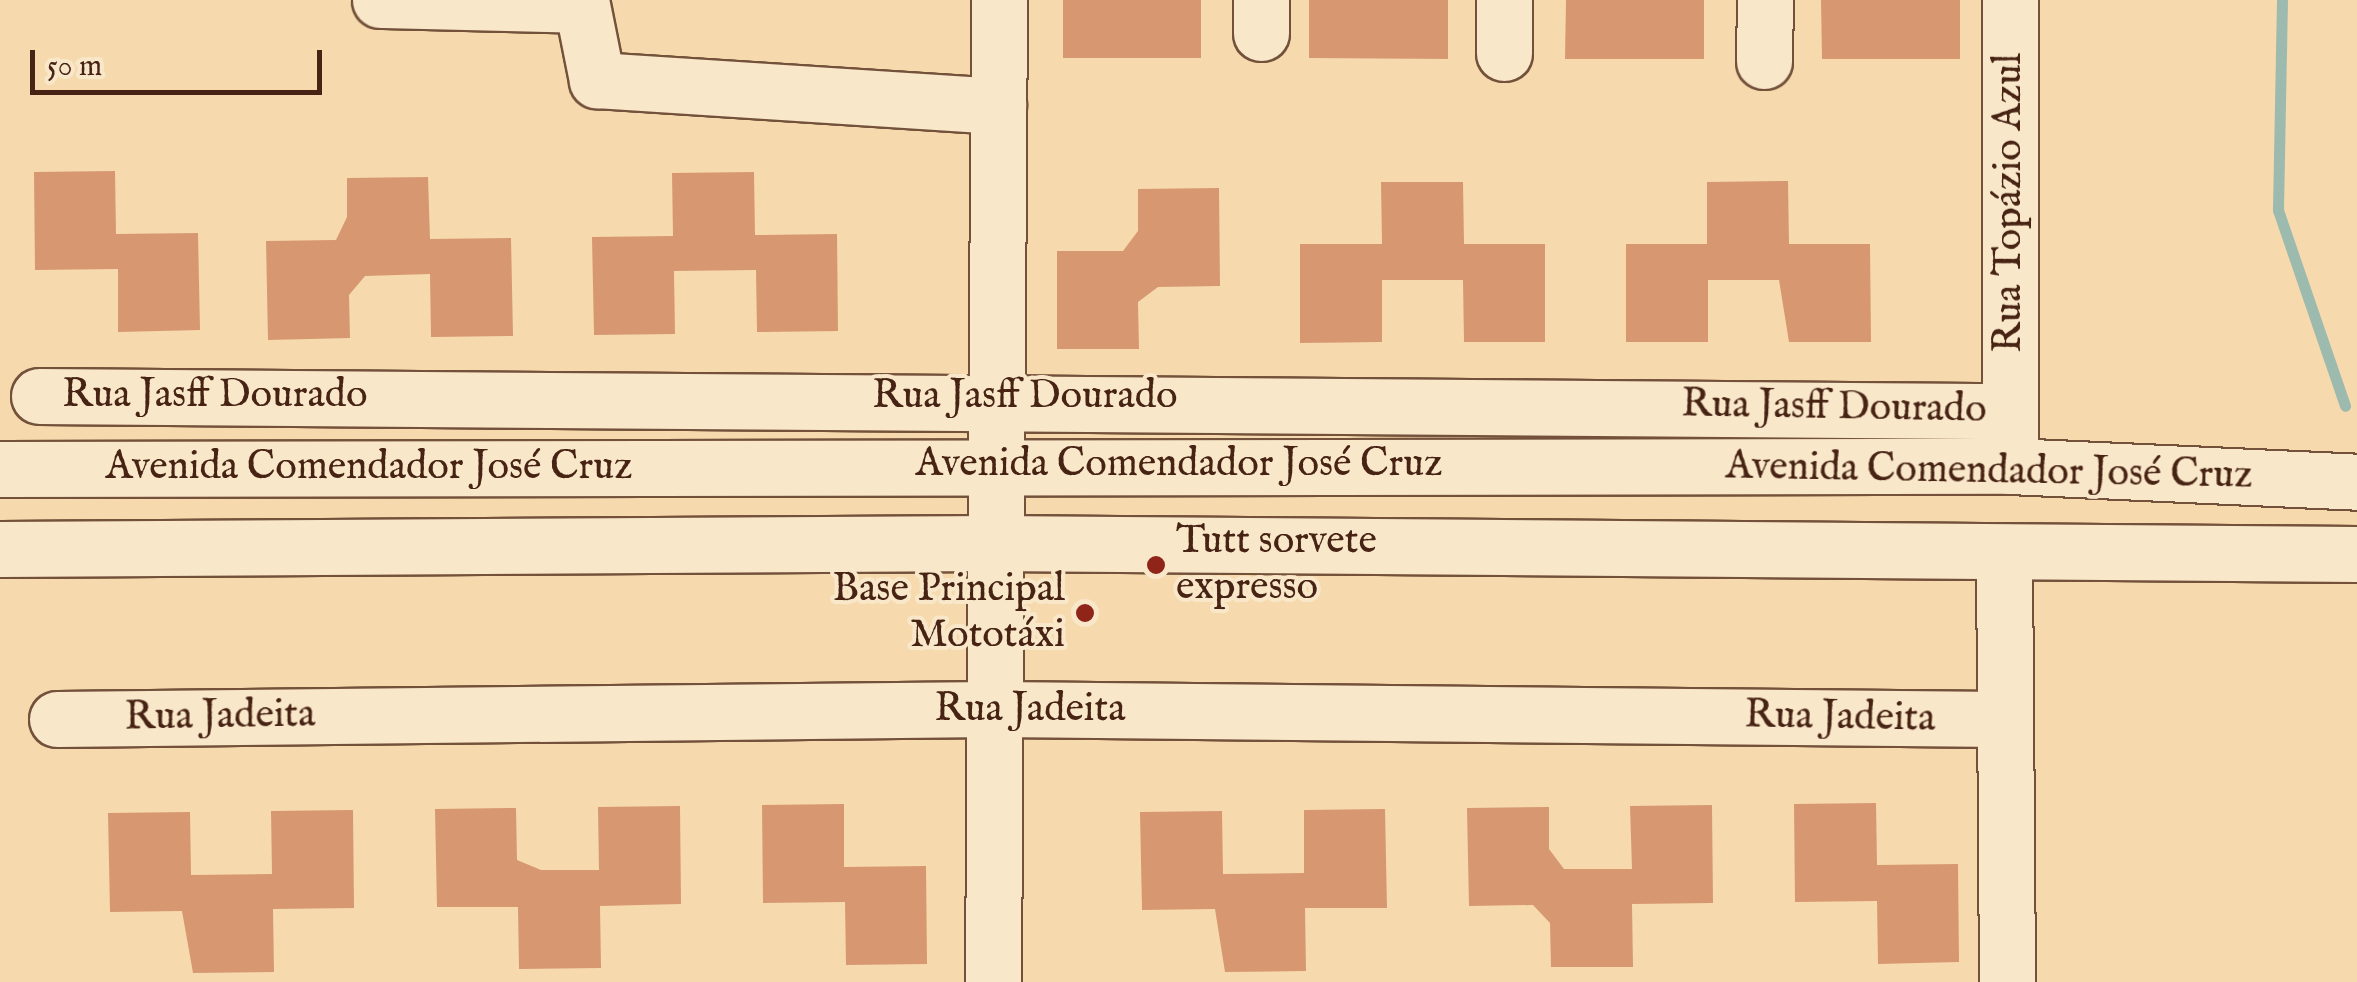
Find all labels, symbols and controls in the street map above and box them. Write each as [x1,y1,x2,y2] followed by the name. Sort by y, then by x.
[35,30,328,92] scale bar
[47,48,102,86] text: 50 m
[1986,53,2034,353] street label: Rua Topázio Azul
[62,372,368,420] street label: Rua Jasff Dourado
[872,373,1178,421] street label: Rua Jasff Dourado
[1681,381,1987,435] street label: Rua Jasff Dourado
[915,441,1443,489] street label: Avenida Comendador José Cruz
[1725,443,2253,501] street label: Avenida Comendador José Cruz
[105,444,633,492] street label: Avenida Comendador José Cruz
[1176,518,1377,612] place label: Tutt sorvete expresso
[1145,554,1167,576] marker: Tutt sorvete expresso
[833,566,1065,660] place label: Base Principal Mototáxi
[1074,602,1096,624] marker: Base Principal Mototáxi
[935,686,1125,734] street label: Rua Jadeita
[124,691,316,743] street label: Rua Jadeita
[1744,692,1936,744] street label: Rua Jadeita

